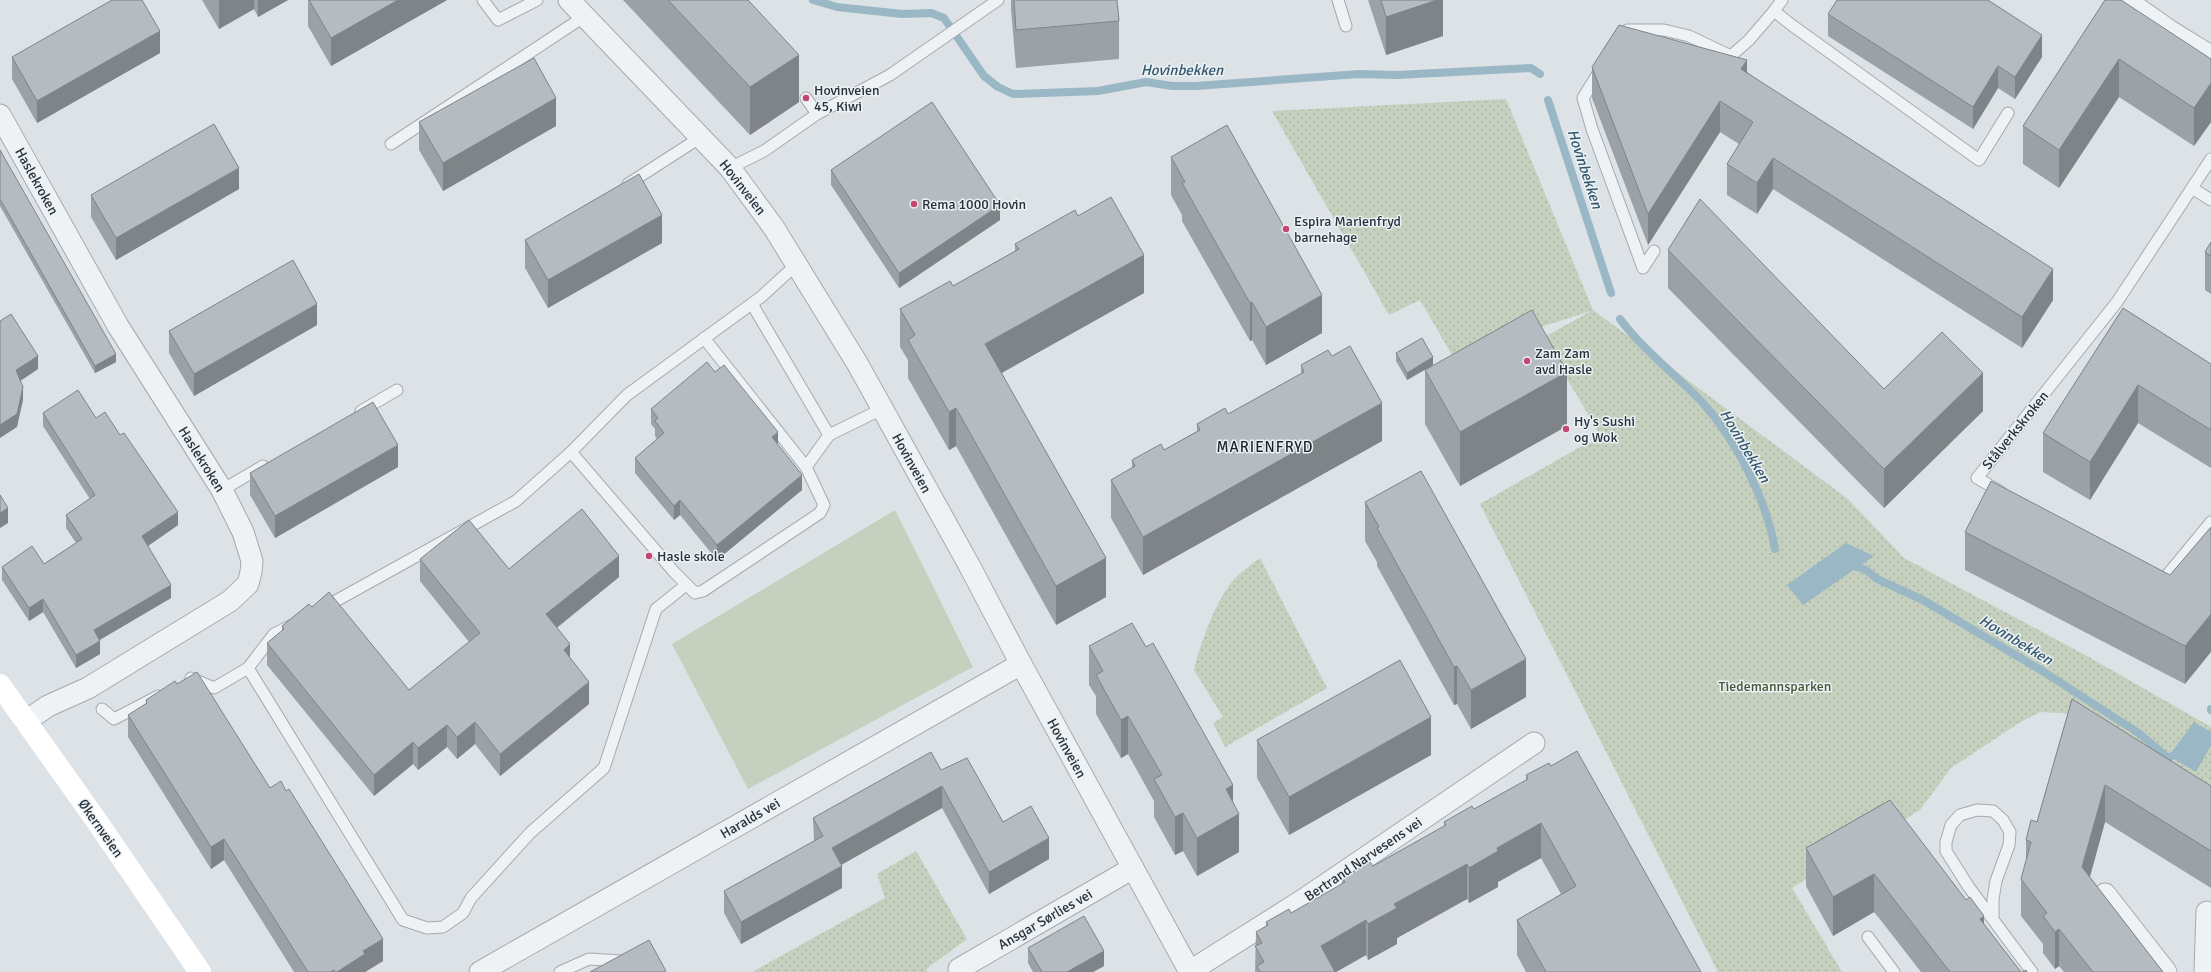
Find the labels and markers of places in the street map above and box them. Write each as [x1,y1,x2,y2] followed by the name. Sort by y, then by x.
[814,82,880,115] place label: Hovinveien 45, Kiwi
[801,93,811,103] marker: Hovinveien 45, Kiwi
[922,196,1026,213] place label: Rema 1000 Hovin
[909,199,919,209] marker: Rema 1000 Hovin
[1294,213,1401,246] place label: Espira Marienfryd barnehage
[1281,224,1291,234] marker: Espira Marienfryd barnehage
[1535,345,1592,378] place label: Zam Zam avd Hasle
[1522,356,1532,366] marker: Zam Zam avd Hasle
[1574,413,1635,446] place label: Hy's Sushi og Wok
[1561,424,1571,434] marker: Hy's Sushi og Wok
[657,548,725,565] place label: Hasle skole
[644,551,654,561] marker: Hasle skole

